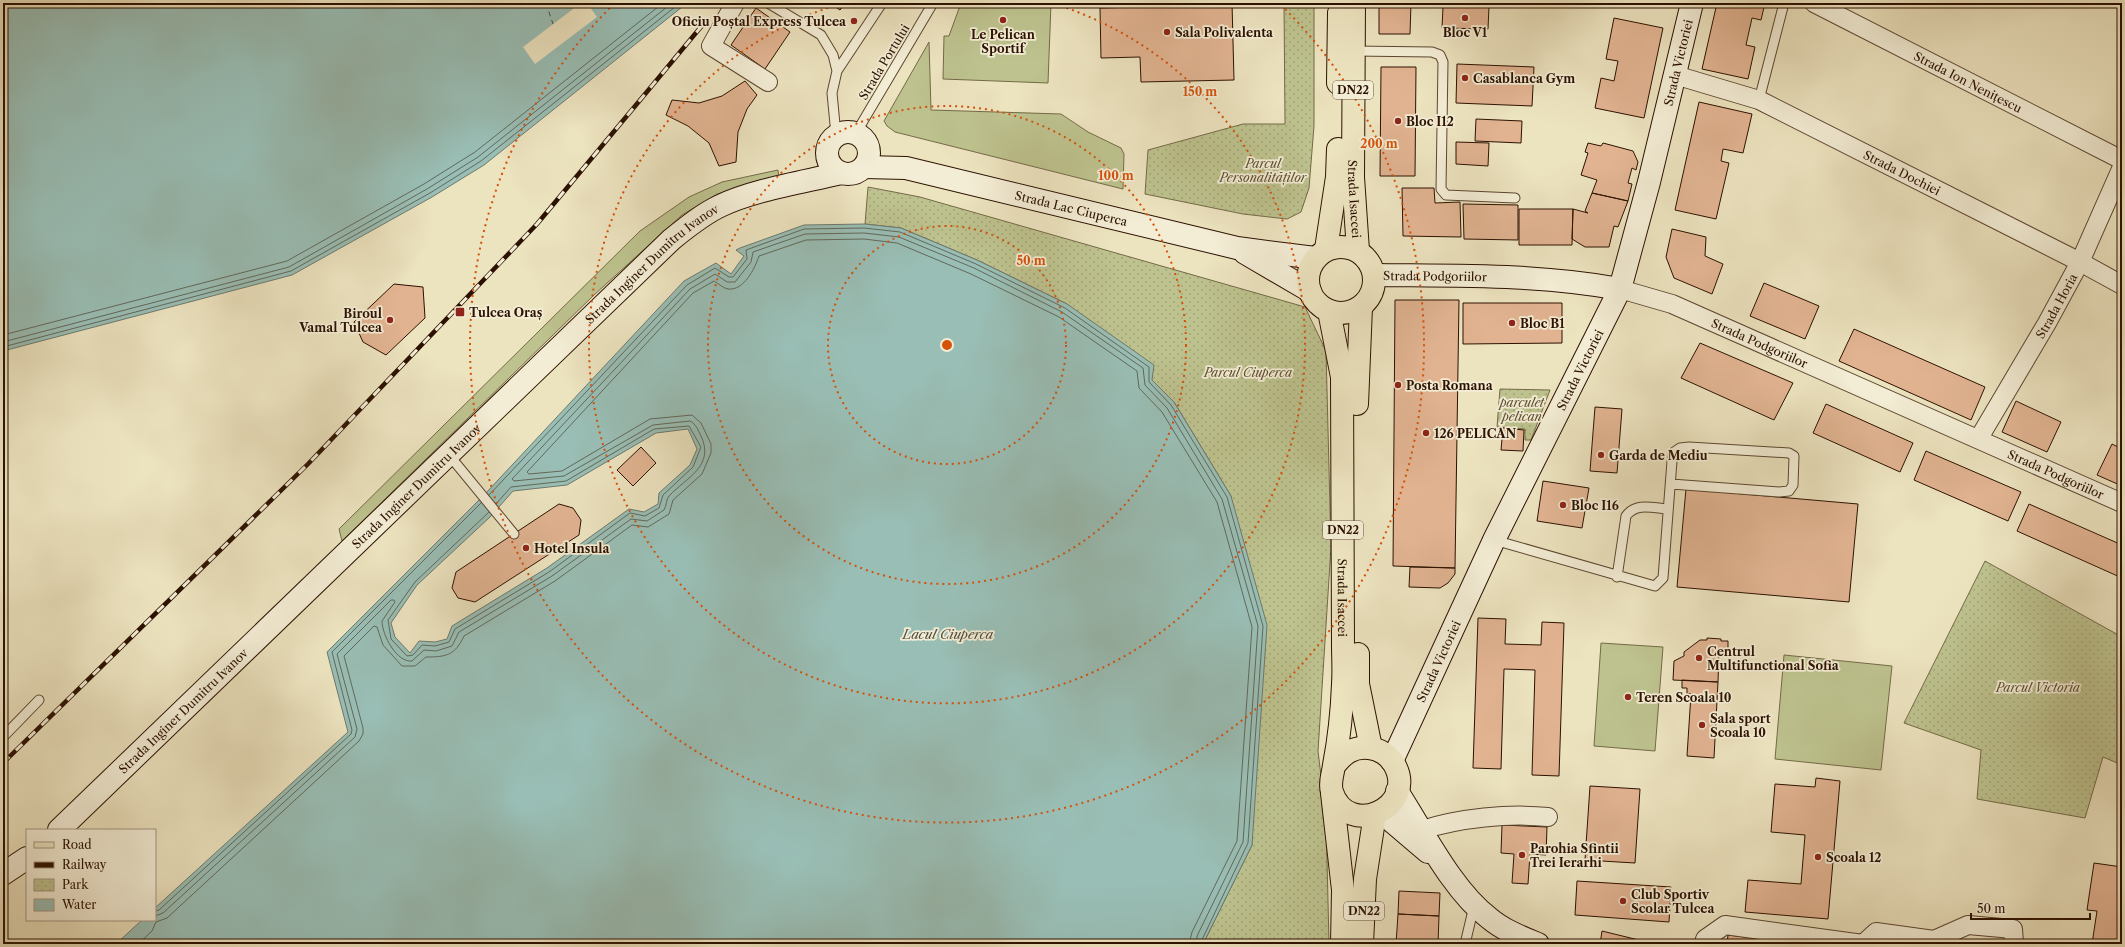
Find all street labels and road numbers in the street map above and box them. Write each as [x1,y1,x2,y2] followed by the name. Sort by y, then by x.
[1660,17,1695,107] street label: Strada Victoriei
[855,21,913,103] street label: Strada Portului
[1912,48,2025,116] street label: Strada Ion Nenițescu
[1333,81,1373,99] road number: DN22
[1861,147,1944,198] street label: Strada Dochiei
[1345,160,1365,239] street label: Strada Isaccei
[1013,187,1130,229] street label: Strada Lac Ciuperca
[582,200,721,326] street label: Strada Inginer Dumitru Ivanov
[1383,268,1487,284] street label: Strada Podgoriilor
[2032,270,2080,341] street label: Strada Horia
[1709,315,1810,371] street label: Strada Podgoriilor
[1553,326,1606,413] street label: Strada Victoriei
[348,420,484,551] street label: Strada Inginer Dumitru Ivanov
[2005,446,2107,502] street label: Strada Podgoriilor
[1323,521,1363,539] road number: DN22
[1335,558,1350,637] street label: Strada Isaccei
[1413,618,1464,704] street label: Strada Victoriei
[115,645,251,776] street label: Strada Inginer Dumitru Ivanov
[1344,902,1384,920] road number: DN22

